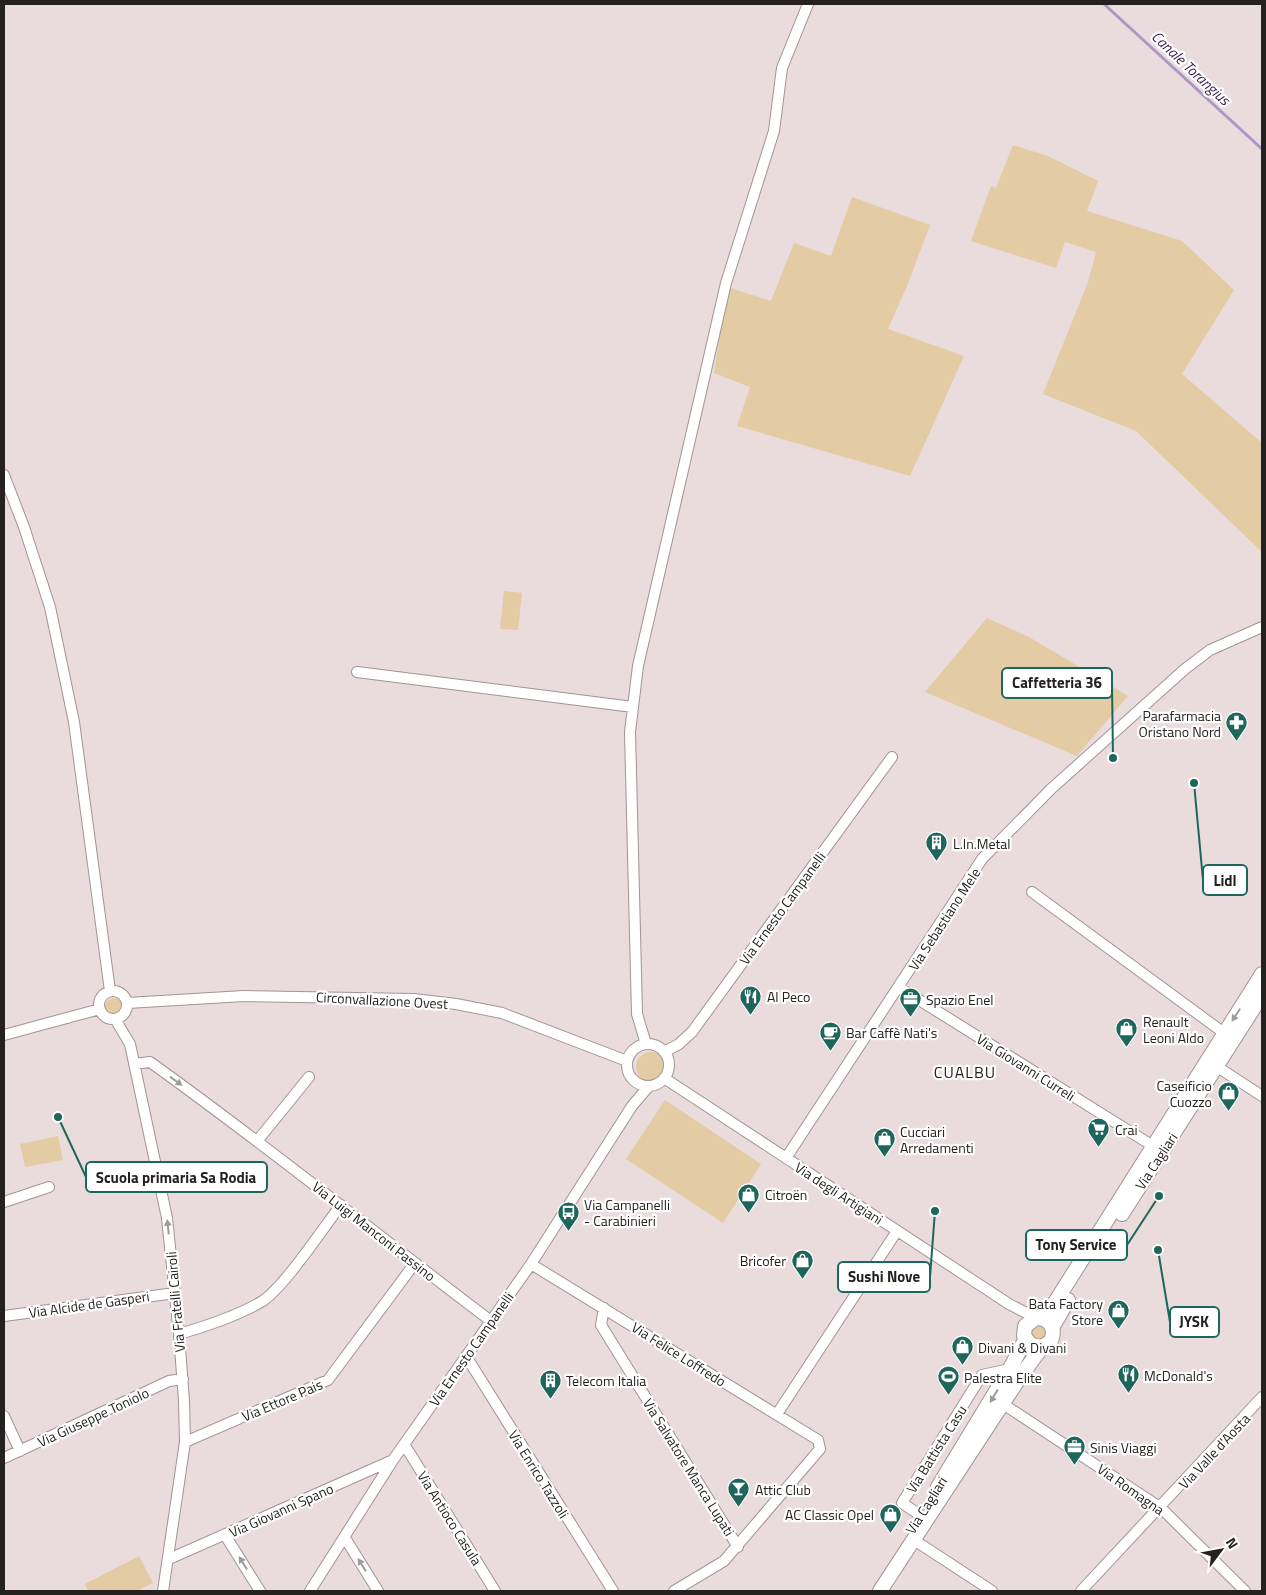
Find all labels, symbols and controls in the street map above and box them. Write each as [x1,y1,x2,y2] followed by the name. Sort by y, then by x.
[1147,25,1237,112] water label: Canale Torangius
[1002,668,1112,698] callout: Caffetteria 36
[1012,671,1102,694] text: Caffetteria 36
[1139,705,1221,742] place label: Parafarmacia Oristano Nord
[1225,711,1249,742] pharmacy icon: Parafarmacia Oristano Nord
[925,831,949,862] building icon: L.In.Metal
[953,833,1011,854] place label: L.In.Metal
[734,847,830,969] street label: Via Ernesto Campanelli
[903,863,985,975] street label: Via Sebastiano Mele
[1203,865,1247,895] callout: Lidl
[1213,869,1237,892] text: Lidl
[739,984,763,1015] restaurant icon: Al Peco
[315,986,449,1014] street label: Circonvallazione Ovest
[767,986,810,1007] place label: Al Peco
[898,987,922,1018] office icon: Spazio Enel
[926,989,993,1010] place label: Spazio Enel
[1231,1008,1241,1021] one-way arrow
[1143,1011,1204,1048] place label: Renault Leoni Aldo
[1115,1017,1139,1048] shop icon: Renault Leoni Aldo
[818,1020,842,1051] cafe icon: Bar Caffè Nati's
[846,1022,937,1043] place label: Bar Caffè Nati's
[973,1028,1079,1106] street label: Via Giovanni Curreli
[934,1060,996,1084] district label: CUALBU
[1156,1075,1212,1112] place label: Caseificio Cuozzo
[169,1076,183,1086] one-way arrow
[1216,1081,1240,1112] shop icon: Caseificio Cuozzo
[1087,1117,1111,1148] supermarket icon: Crai
[1115,1119,1137,1140] place label: Crai
[900,1121,974,1158] place label: Cucciari Arredamenti
[872,1127,896,1158] shop icon: Cucciari Arredamenti
[1130,1128,1182,1194] street label: Via Cagliari
[791,1157,887,1229] street label: Via degli Artigiani
[86,1162,267,1192] callout: Scuola primaria Sa Rodia
[96,1166,257,1189] text: Scuola primaria Sa Rodia
[308,1176,440,1286] street label: Via Luigi Manconi Passino
[737,1182,761,1213] shop icon: Citroën
[765,1184,807,1205] place label: Citroën
[584,1194,670,1231] place label: Via Campanelli - Carabinieri
[556,1200,580,1231] bus stop icon: Via Campanelli - Carabinieri
[164,1218,172,1234] one-way arrow
[1026,1230,1127,1260] callout: Tony Service
[1036,1233,1117,1256] text: Tony Service
[790,1248,814,1279] shop icon: Bricofer
[740,1250,786,1271] place label: Bricofer
[160,1251,190,1353] street label: Via Fratelli Cairoli
[838,1262,930,1292] callout: Sushi Nove
[848,1265,920,1288] text: Sushi Nove
[27,1285,151,1323] street label: Via Alcide de Gasperi
[424,1288,518,1410] street label: Via Ernesto Campanelli
[1028,1293,1103,1330] place label: Bata Factory Store
[1107,1299,1131,1330] shop icon: Bata Factory Store
[1170,1307,1219,1337] callout: JYSK
[1179,1310,1209,1333] text: JYSK
[628,1317,730,1391] street label: Via Felice Loffredo
[950,1335,974,1366] shop icon: Divani & Divani
[978,1337,1066,1358] place label: Divani & Divani
[1116,1363,1140,1394] restaurant icon: McDonald's
[936,1365,960,1396] sports icon: Palestra Elite
[1144,1365,1213,1386] place label: McDonald's
[964,1367,1042,1388] place label: Palestra Elite
[538,1368,562,1399] building icon: Telecom Italia
[566,1370,646,1391] place label: Telecom Italia
[238,1374,326,1426] street label: Via Ettore Pais
[34,1382,152,1452] street label: Via Giuseppe Toniolo
[989,1389,998,1402] one-way arrow
[638,1394,740,1540] street label: Via Salvatore Manca Lupati
[901,1401,971,1497] street label: Via Battista Casu
[1173,1409,1255,1493] street label: Via Valle d'Aosta
[503,1426,575,1522] street label: Via Enrico Tazzoli
[1062,1435,1086,1466] office icon: Sinis Viaggi
[1090,1437,1157,1458] place label: Sinis Viaggi
[1093,1458,1169,1520] street label: Via Romagna
[413,1467,487,1569] street label: Via Antioco Casula
[900,1472,952,1538] street label: Via Cagliari
[727,1477,751,1508] bar icon: Attic Club
[226,1478,336,1542] street label: Via Giovanni Spano
[755,1479,811,1500] place label: Attic Club
[878,1502,902,1533] shop icon: AC Classic Opel
[785,1504,874,1525] place label: AC Classic Opel
[1196,1525,1246,1575] north arrow
[1221,1533,1244,1553] text: N
[238,1557,247,1570] one-way arrow
[357,1558,366,1571] one-way arrow

